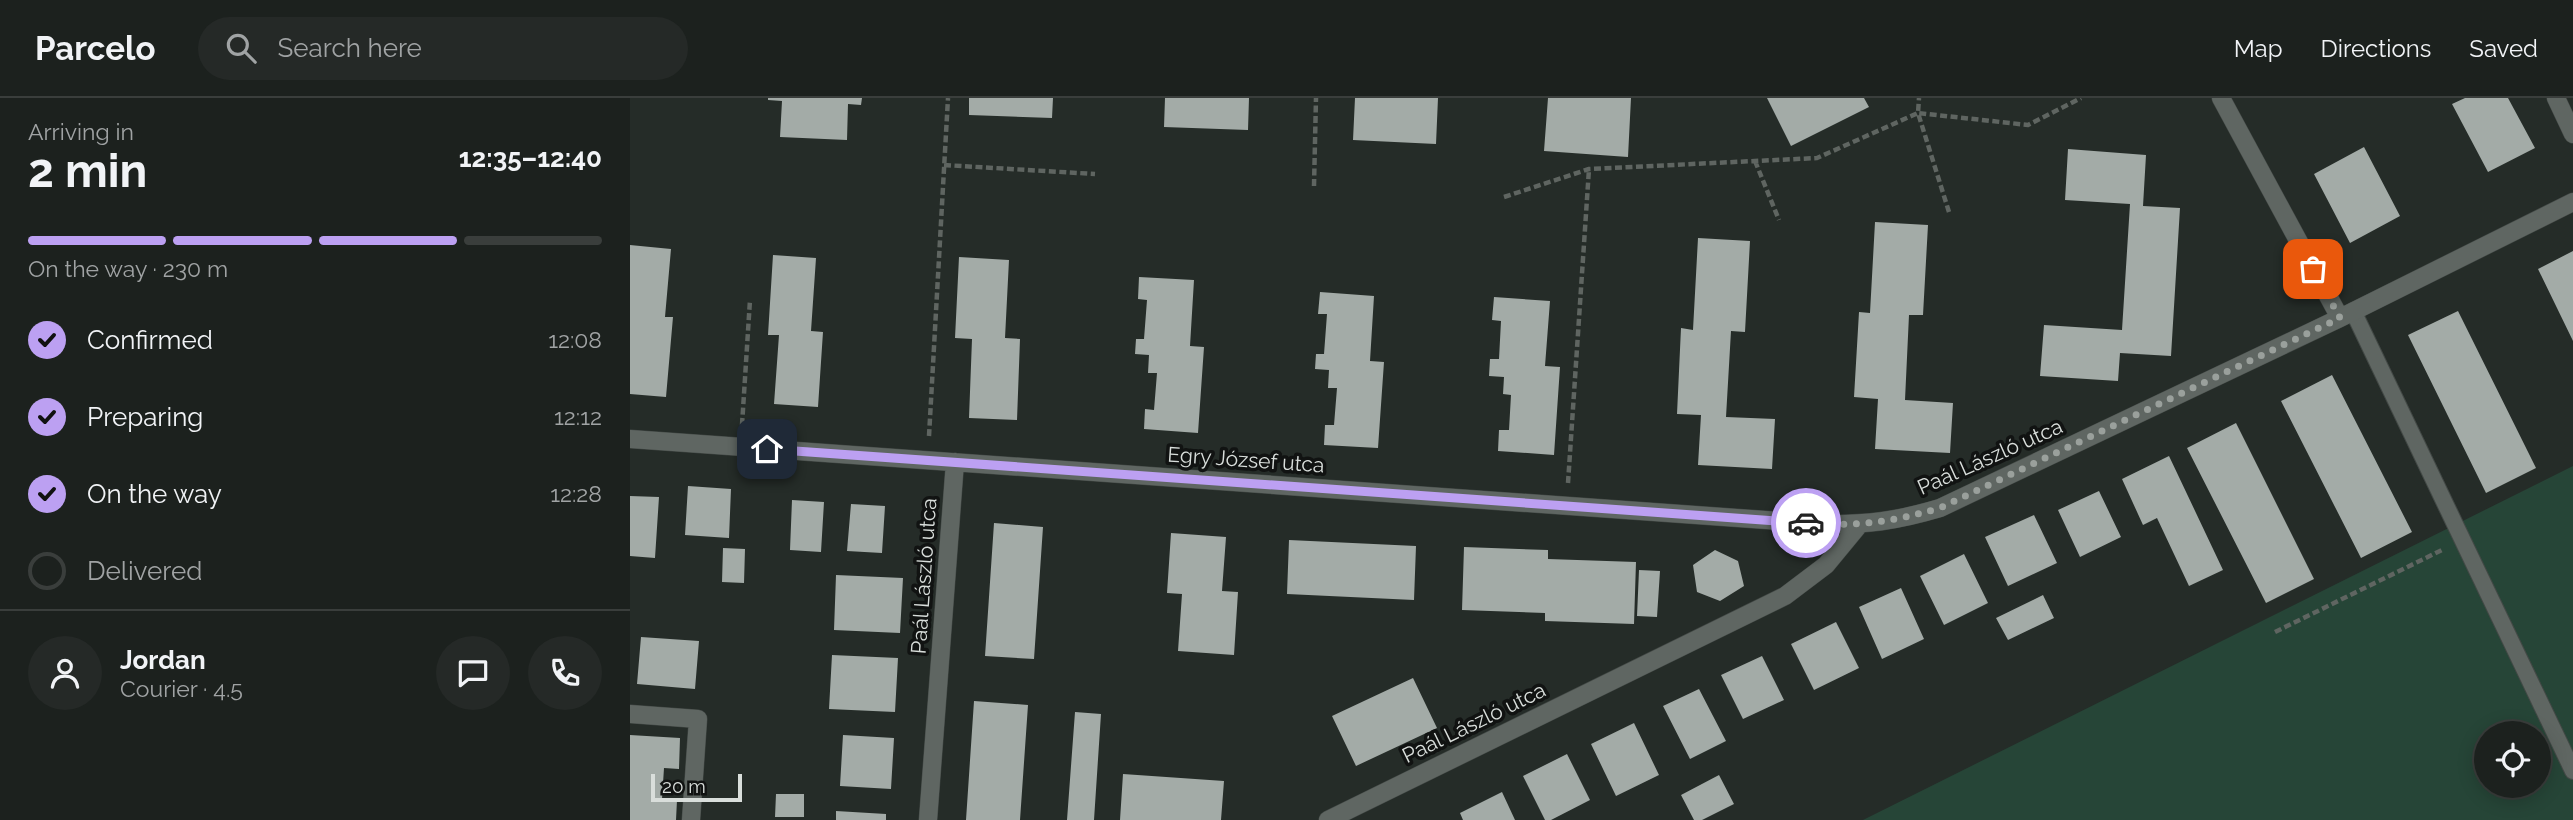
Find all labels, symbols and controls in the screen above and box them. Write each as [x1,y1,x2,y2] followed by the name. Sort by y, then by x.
[198,17,688,80] search box
[35,29,156,68] text: Parcelo
[222,29,260,67] icon: search
[278,33,422,63] text: Search here
[2234,34,2283,63] text: Map
[2321,34,2431,63] text: Directions
[2469,34,2538,63] text: Saved
[28,118,134,145] text: Arriving in
[459,143,602,173] text: 12:35–12:40
[28,144,147,198] text: 2 min
[2283,239,2343,299] pin
[2294,250,2332,288] icon: bag
[28,255,228,282] text: On the way · 230 m
[28,321,66,359] icon: check
[87,325,213,355] text: Confirmed
[548,326,602,353] text: 12:08
[28,398,66,436] icon: check
[87,402,203,432] text: Preparing
[554,403,602,430] text: 12:12
[1913,413,2066,500] street label: Paál László utca
[737,419,797,479] pin
[748,430,786,468] icon: home
[1167,442,1325,477] street label: Egry József utca
[28,475,66,513] icon: check
[87,479,222,509] text: On the way
[550,480,602,507] text: 12:28
[1771,488,1841,558] courier
[906,497,941,655] street label: Paál László utca
[1787,504,1825,542] icon: car
[87,556,202,586] text: Delivered
[28,636,102,710] button: person
[436,636,510,710] button: chat
[528,636,602,710] button: phone
[120,645,206,675] text: Jordan
[120,675,243,702] text: Courier · 4.5
[1398,677,1549,768] street label: Paál László utca
[2474,721,2551,798] map controls
[2474,721,2551,798] button: locate
[651,771,742,803] scale bar
[662,775,706,797] text: 20 m

